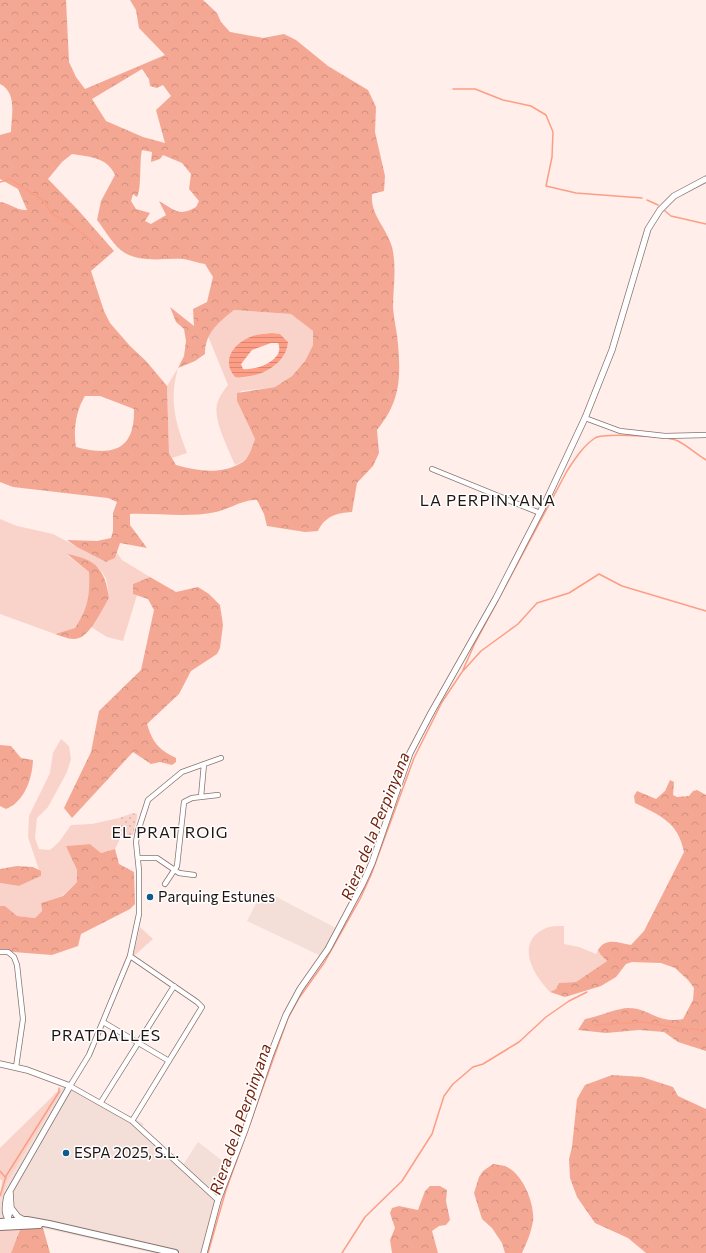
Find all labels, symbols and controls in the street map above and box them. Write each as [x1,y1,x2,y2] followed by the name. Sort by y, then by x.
[420,490,556,509] district label: LA PERPINYANA
[336,749,413,903] water label: Riera de la Perpinyana
[111,822,229,841] district label: EL PRAT ROIG
[158,887,275,905] place label: Parquing Estunes
[145,892,155,902] marker: Parquing Estunes
[51,1025,161,1044] district label: PRATDALLES
[205,1041,274,1197] water label: Riera de la Perpinyana
[74,1143,179,1161] place label: ESPA 2025, S.L.
[61,1148,71,1158] marker: ESPA 2025, S.L.

